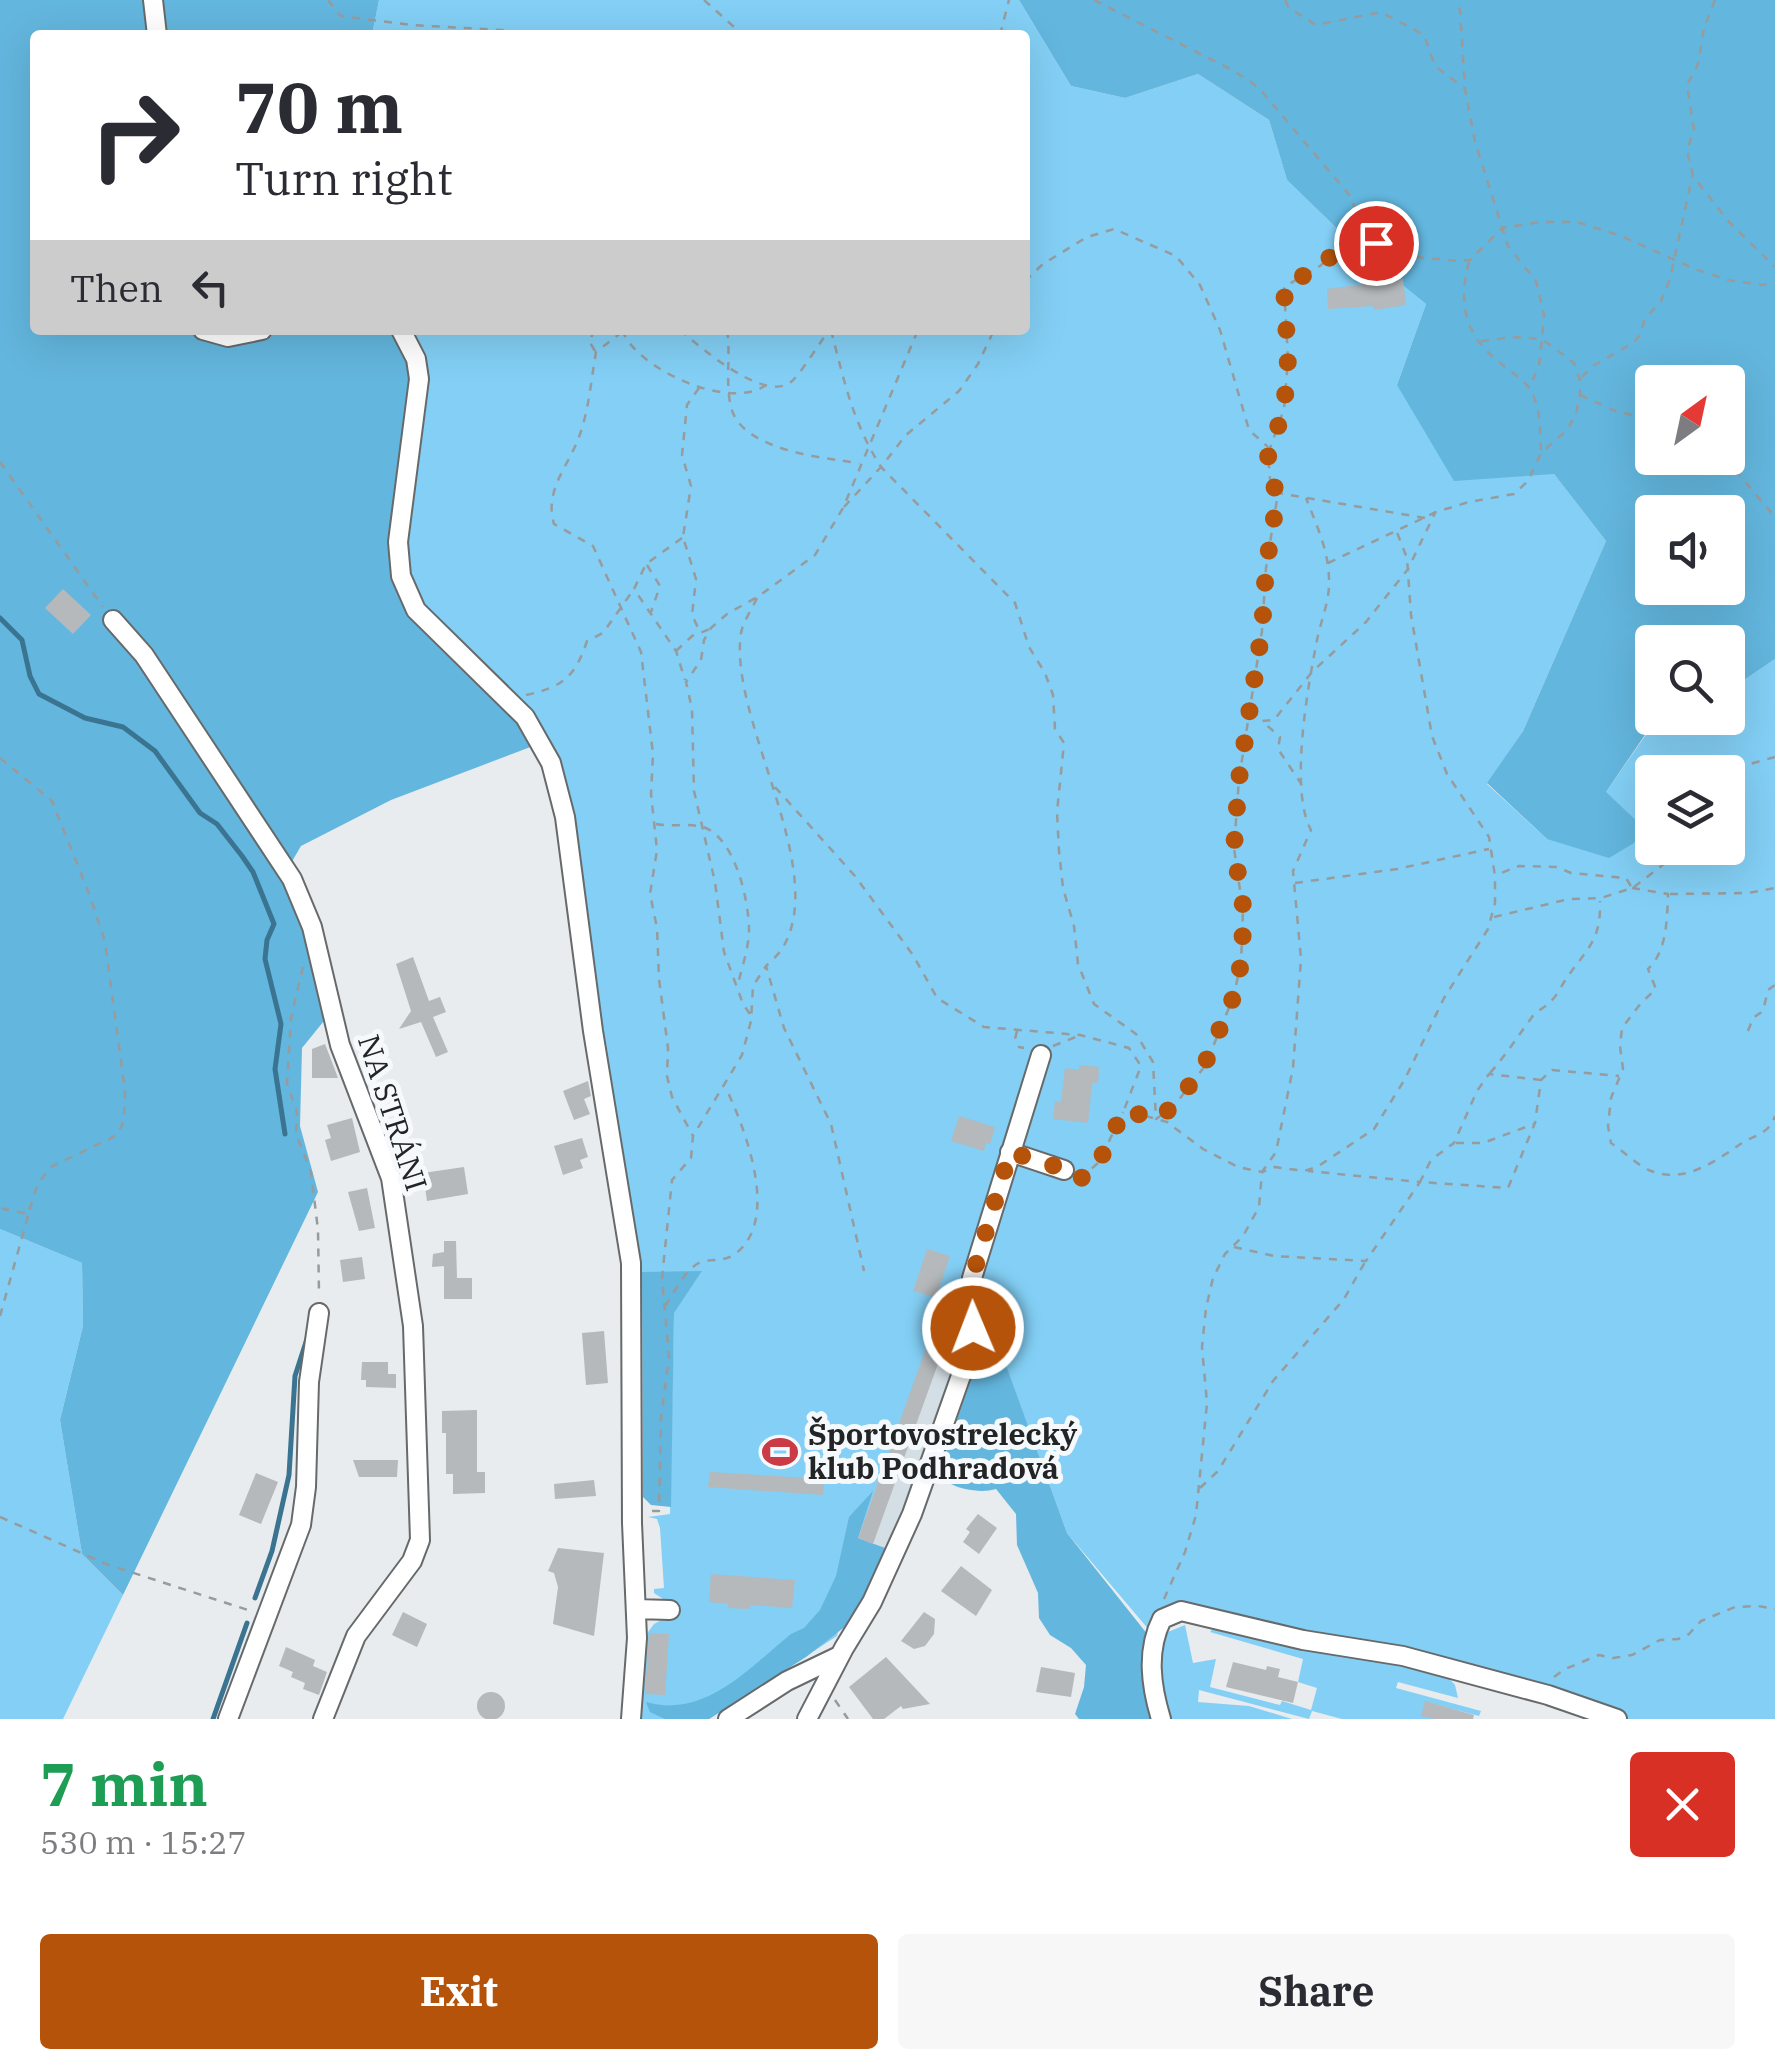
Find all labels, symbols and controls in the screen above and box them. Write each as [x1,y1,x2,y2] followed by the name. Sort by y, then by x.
[235,61,403,152] text: 70 m
[70,70,200,200] icon: right
[235,149,453,207] text: Turn right
[1334,201,1419,286] pin
[1349,216,1404,271] icon: arrive
[183,260,238,315] icon: left
[70,263,163,312] text: Then
[1635,365,1745,475] north arrow
[1635,365,1745,865] map controls
[1635,495,1745,605] button: sound
[1635,625,1745,735] button: search
[1635,755,1745,865] button: layers
[350,1029,437,1196] street label: NA STRÁNI
[921,1276,1025,1380] position arrow
[808,1414,1077,1487] place label: Športovostrelecký klub Podhradová
[761,1433,799,1471] sports icon: Športovostrelecký klub Podhradová
[40,1744,208,1823] text: 7 min
[1630,1752,1735,1857] button: close
[40,1821,247,1863] text: 530 m · 15:27
[40,1934,878,2049] button: Exit
[898,1934,1735,2049] button: Share

